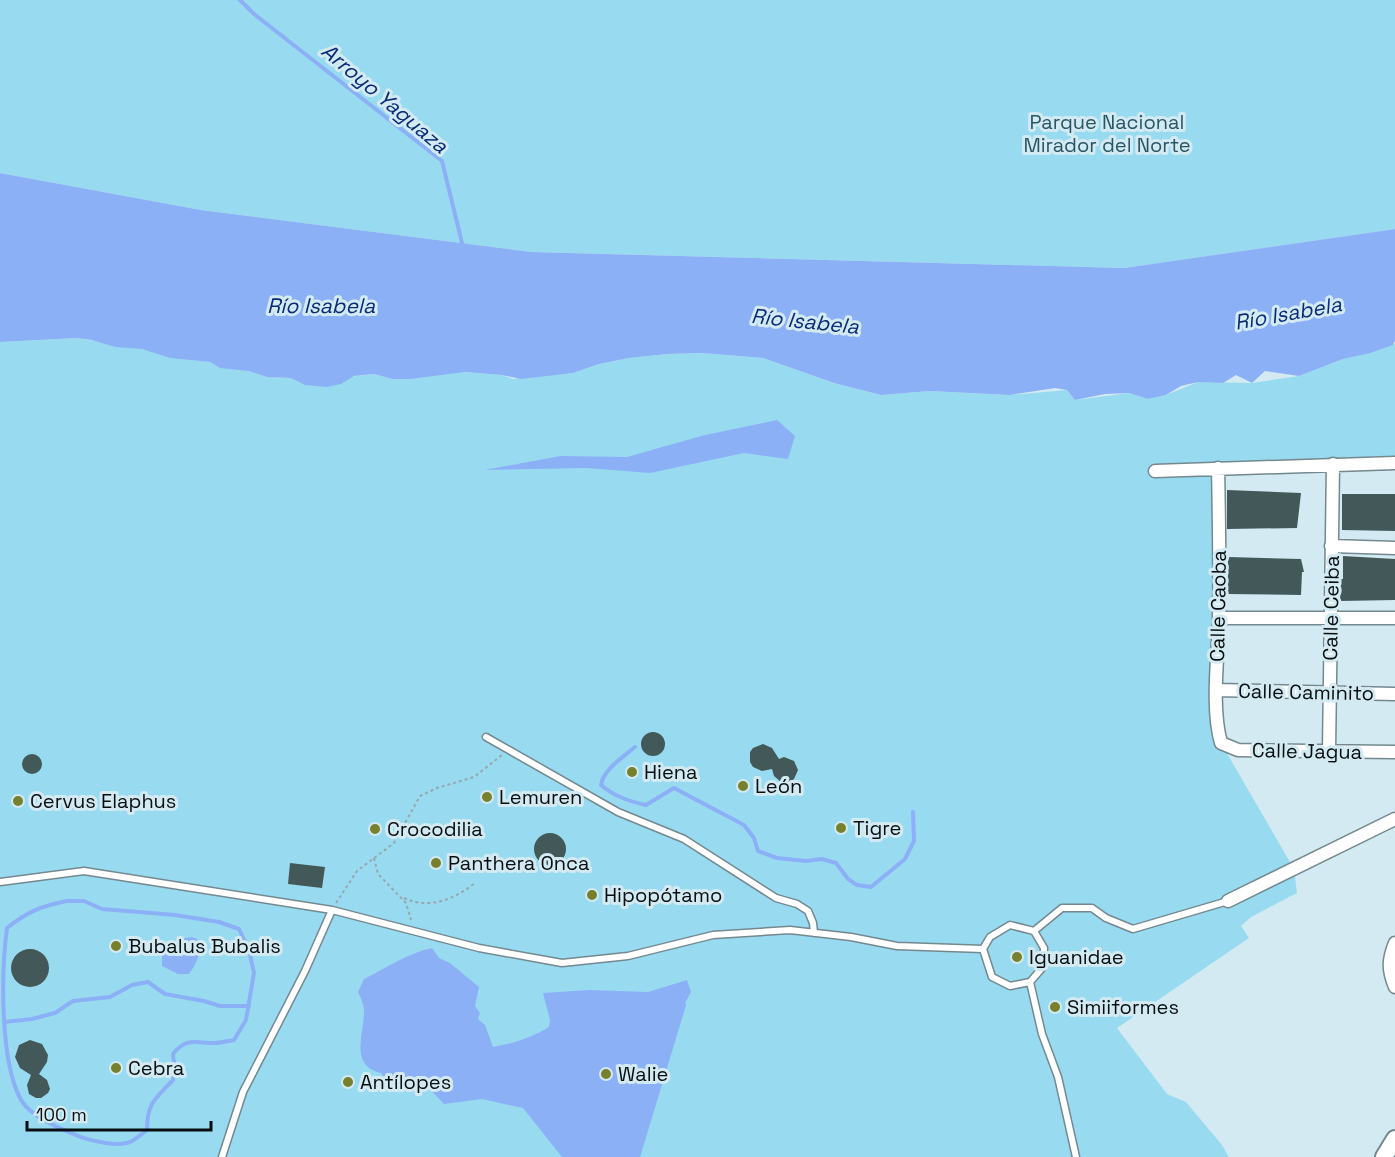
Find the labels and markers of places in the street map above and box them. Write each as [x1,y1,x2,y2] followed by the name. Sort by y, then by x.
[644,759,698,785] place label: Hiena
[625,765,639,779] marker: Hiena
[755,773,802,799] place label: León
[736,779,750,793] marker: León
[499,784,582,810] place label: Lemuren
[30,788,176,814] place label: Cervus Elaphus
[480,790,494,804] marker: Lemuren
[11,794,25,808] marker: Cervus Elaphus
[853,815,901,841] place label: Tigre
[387,816,483,842] place label: Crocodilia
[834,821,848,835] marker: Tigre
[368,822,382,836] marker: Crocodilia
[448,850,590,876] place label: Panthera Onca
[429,856,443,870] marker: Panthera Onca
[604,882,722,908] place label: Hipopótamo
[585,888,599,902] marker: Hipopótamo
[128,933,281,959] place label: Bubalus Bubalis
[109,939,123,953] marker: Bubalus Bubalis
[1029,944,1124,970] place label: Iguanidae
[1010,950,1024,964] marker: Iguanidae
[1067,994,1179,1020] place label: Simiiformes
[1048,1000,1062,1014] marker: Simiiformes
[128,1055,184,1081] place label: Cebra
[109,1061,123,1075] marker: Cebra
[618,1061,668,1087] place label: Walie
[599,1067,613,1081] marker: Walie
[360,1069,451,1095] place label: Antílopes
[341,1075,355,1089] marker: Antílopes

